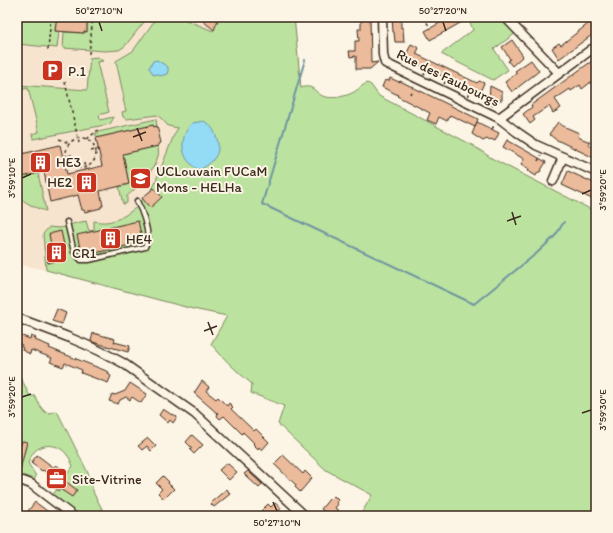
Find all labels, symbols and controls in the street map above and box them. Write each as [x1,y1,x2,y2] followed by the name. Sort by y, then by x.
[75,4,123,17] text: 50°27'10"N
[419,4,467,17] text: 50°27'20"N
[394,46,502,110] street label: Rue des Faubourgs
[40,58,66,84] parking icon: P.1
[68,63,86,80] place label: P.1
[28,149,54,175] building icon: HE3
[56,154,81,171] place label: HE3
[5,157,18,198] text: 3°59'10"E
[156,163,267,196] place label: UCLouvain FUCaM Mons - HELHa
[128,166,154,192] school or university icon: UCLouvain FUCaM Mons - HELHa
[74,169,100,195] building icon: HE2
[596,169,609,211] text: 3°59'20"E
[47,174,73,191] place label: HE2
[97,226,123,252] building icon: HE4
[126,231,152,248] place label: HE4
[43,240,69,266] building icon: CR1
[72,245,97,262] place label: CR1
[5,376,18,418] text: 3°59'20"E
[596,389,609,431] text: 3°59'30"E
[44,466,70,492] office icon: Site-Vitrine
[72,471,142,488] place label: Site-Vitrine
[253,516,301,529] text: 50°27'10"N

